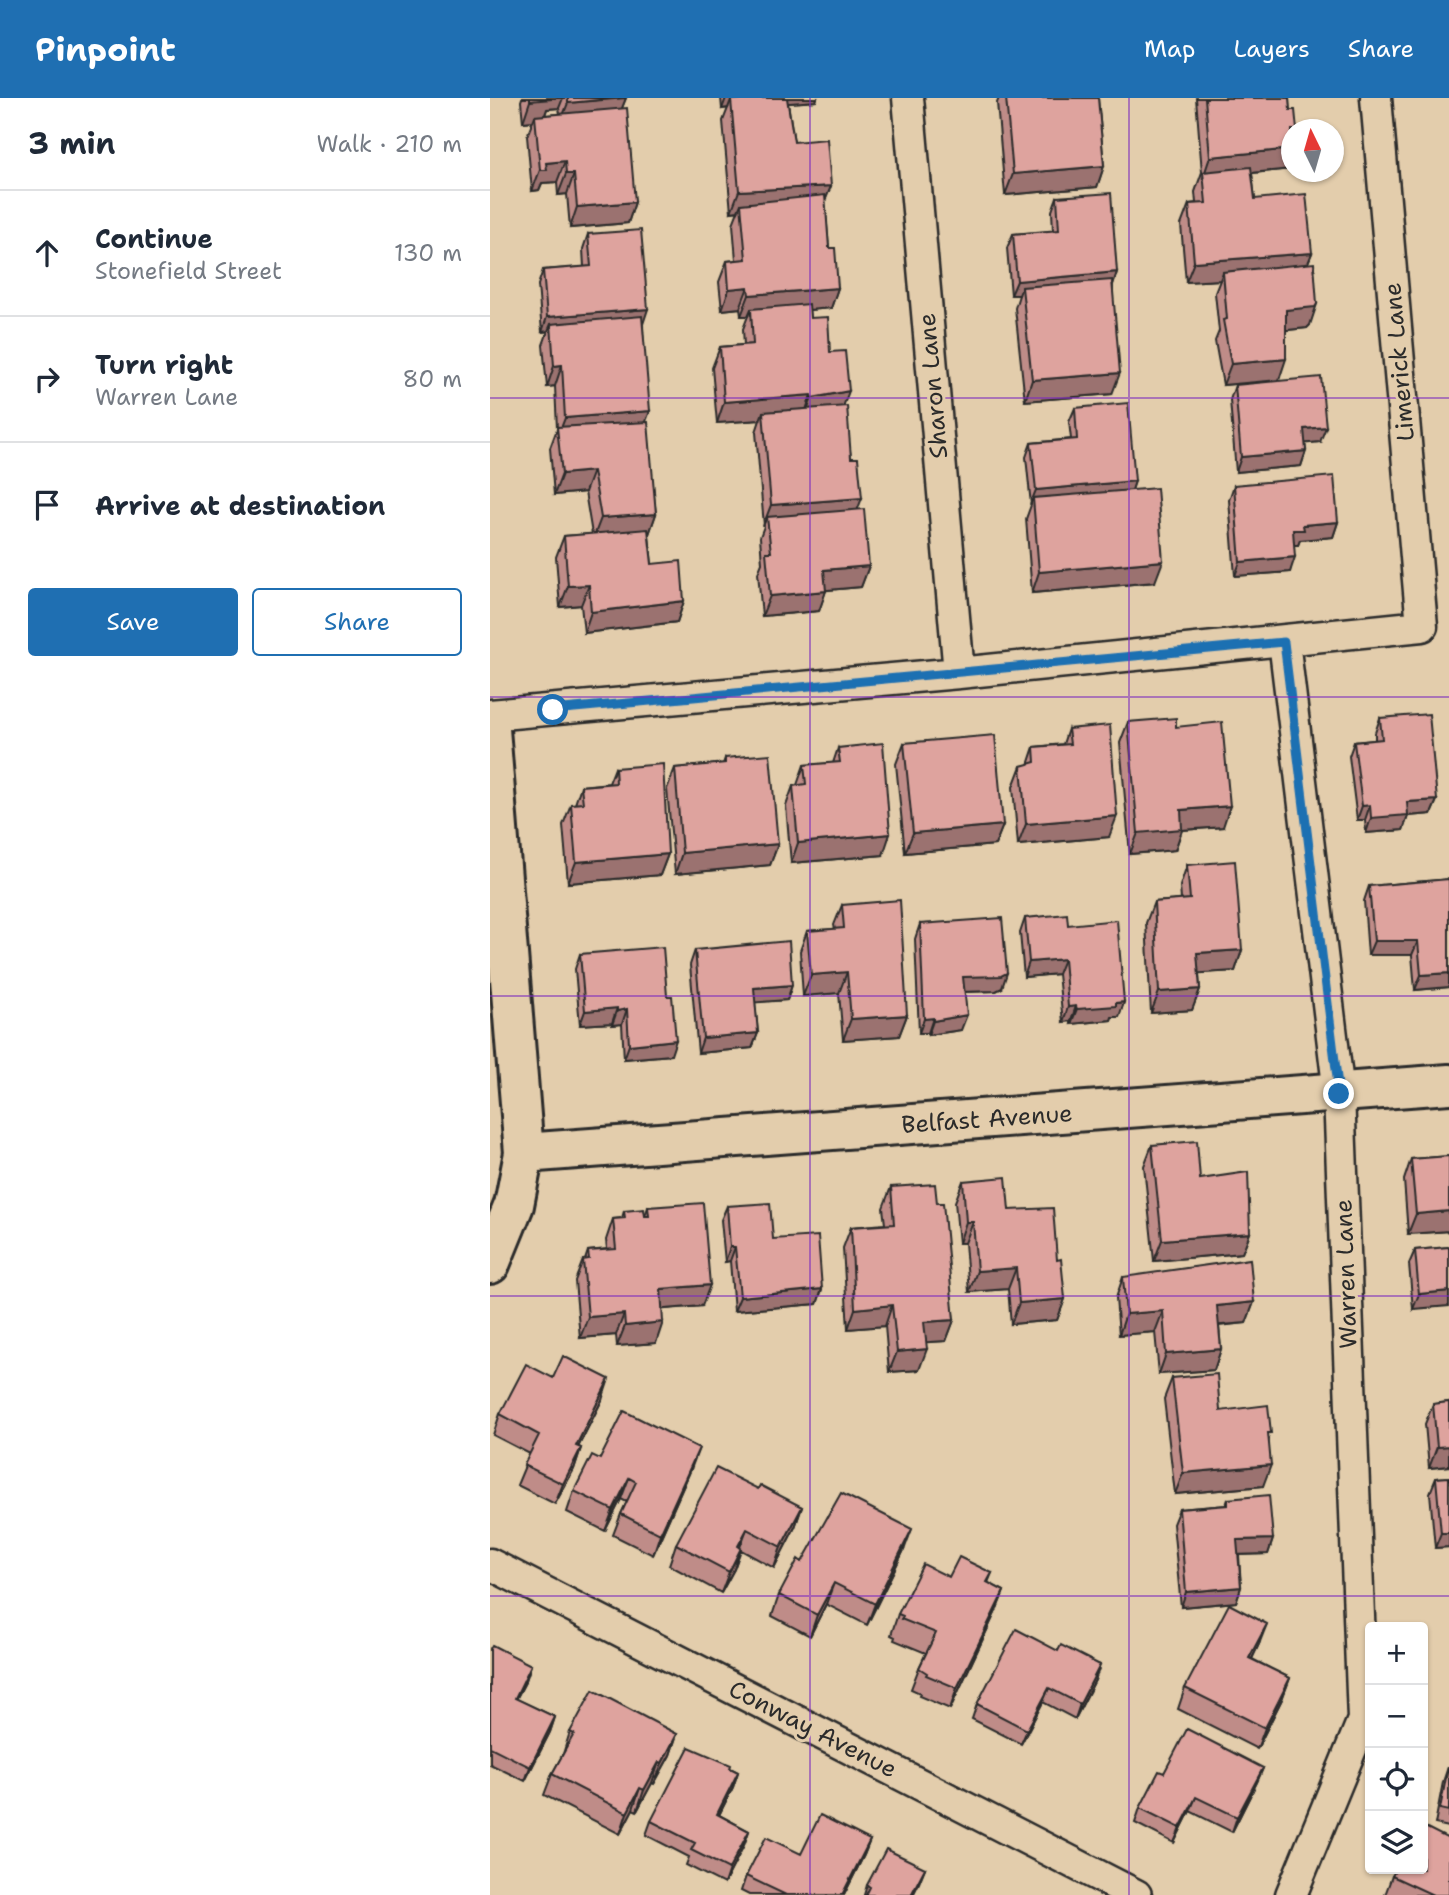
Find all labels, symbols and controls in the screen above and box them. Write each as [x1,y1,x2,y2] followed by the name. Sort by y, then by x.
[35,27,176,72] text: Pinpoint
[1144,33,1195,65] text: Map
[1233,33,1310,65] text: Layers
[1348,33,1414,65] text: Share
[1281,119,1344,182] north arrow
[28,123,115,164] text: 3 min
[317,129,462,159] text: Walk · 210 m
[95,221,213,256] text: Continue
[28,234,66,272] icon: ahead
[394,238,462,268] text: 130 m
[95,256,282,286] text: Stonefield Street
[1376,281,1422,443] street label: Limerick Lane
[911,312,955,460] street label: Sharon Lane
[95,347,233,382] text: Turn right
[28,360,66,398] icon: right
[403,364,462,394] text: 80 m
[95,382,238,412] text: Warren Lane
[28,486,66,524] icon: arrive
[95,488,385,523] text: Arrive at destination
[28,588,238,656] button: Save
[252,588,462,656] button: Share
[537,694,568,725] route start
[1323,1078,1354,1109] route end
[900,1097,1074,1141] street label: Belfast Avenue
[1327,1199,1365,1349] street label: Warren Lane
[1365,1622,1428,1874] map controls
[1365,1622,1428,1685] button: +
[723,1673,903,1785] street label: Conway Avenue
[1365,1685,1428,1748] button: −
[1365,1748,1428,1811] button: locate
[1365,1811,1428,1874] button: layers

